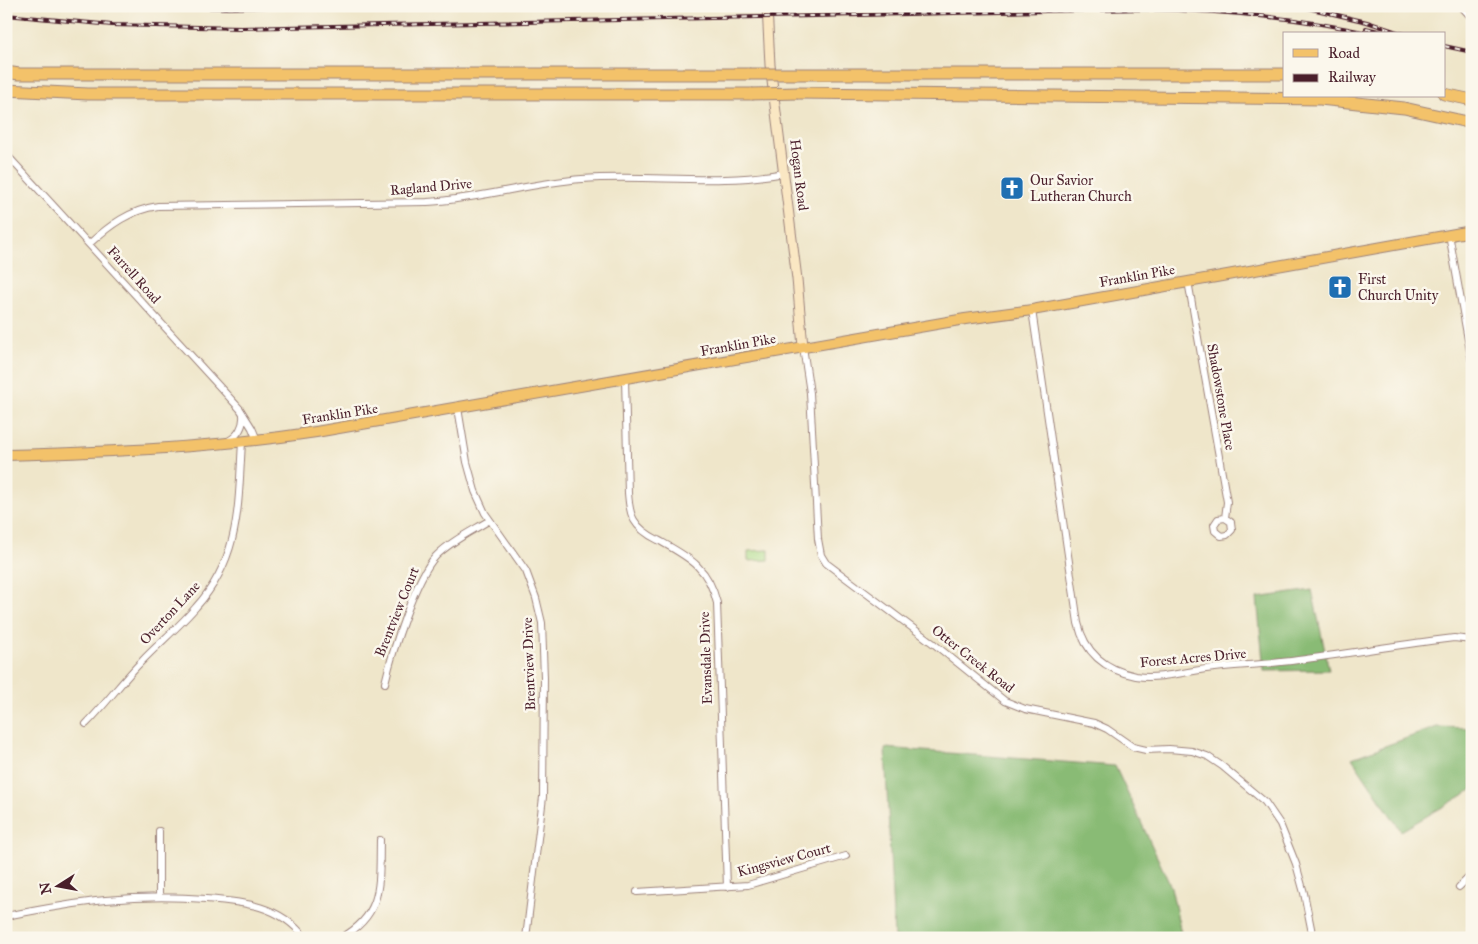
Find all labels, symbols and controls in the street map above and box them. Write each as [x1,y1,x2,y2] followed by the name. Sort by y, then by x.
[1283,32,1446,98] legend
[1328,44,1360,62] text: Road
[1328,68,1377,86] text: Railway
[786,138,812,212] street label: Hogan Road
[1030,172,1132,205] place label: Our Savior Lutheran Church
[389,175,473,199] street label: Ragland Drive
[999,175,1025,201] church icon: Our Savior Lutheran Church
[104,243,164,307] street label: Farrell Road
[1098,261,1176,291] street label: Franklin Pike
[1358,271,1439,304] place label: First Church Unity
[1327,274,1353,300] church icon: First Church Unity
[699,330,777,360] street label: Franklin Pike
[1203,342,1239,452] street label: Shadowstone Place
[301,400,379,428] street label: Franklin Pike
[371,564,423,660] street label: Brentview Court
[136,578,204,648] street label: Overton Lane
[696,611,716,705] street label: Evansdale Drive
[519,617,539,711] street label: Brentview Drive
[928,621,1018,697] street label: Otter Creek Road
[1139,645,1247,671] street label: Forest Acres Drive
[735,839,833,881] street label: Kingsview Court
[32,862,82,912] north arrow
[36,881,55,896] text: N

